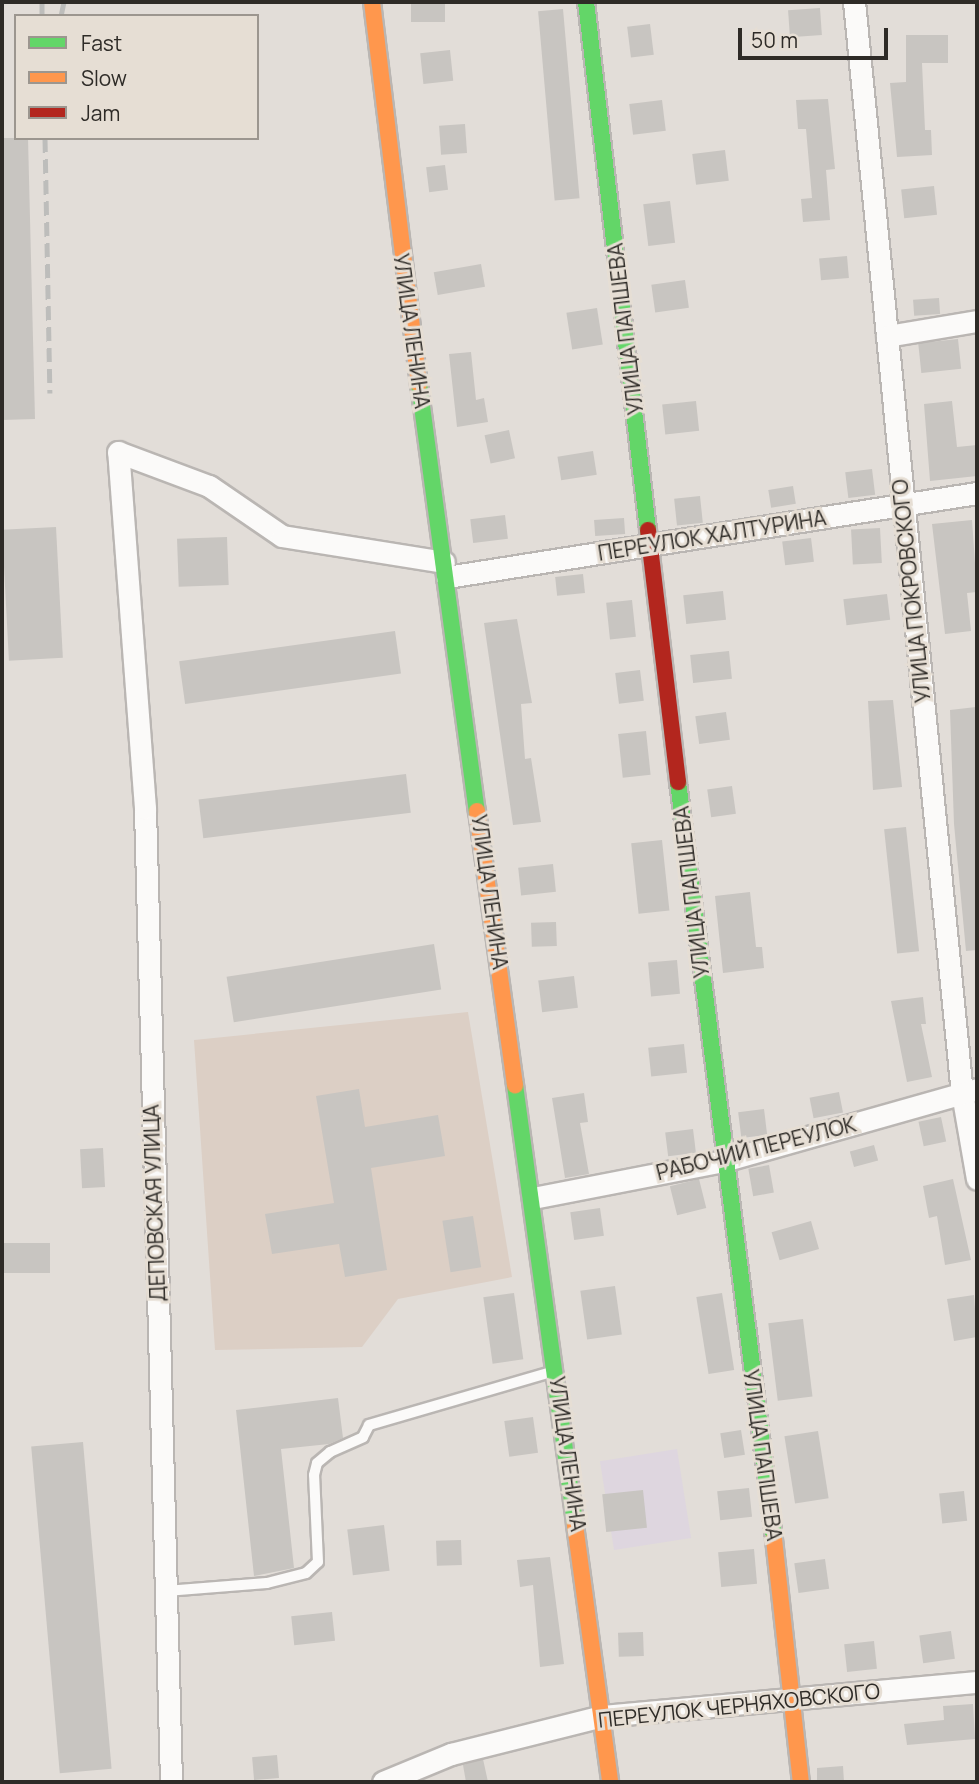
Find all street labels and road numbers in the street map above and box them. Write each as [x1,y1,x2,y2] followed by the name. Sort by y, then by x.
[602,242,648,416] street label: УЛИЦА ПАПШЕВА
[389,252,435,410] street label: УЛИЦА ЛЕНИНА
[887,478,935,704] street label: УЛИЦА ПОКРОВСКОГО
[596,504,828,566] street label: ПЕРЕУЛОК ХАЛТУРИНА
[668,805,714,979] street label: УЛИЦА ПАПШЕВА
[467,813,513,971] street label: УЛИЦА ЛЕНИНА
[138,1104,170,1302] street label: ДЕПОВСКАЯ УЛИЦА
[653,1111,859,1185] street label: РАБОЧИЙ ПЕРЕУЛОК
[739,1368,787,1542] street label: УЛИЦА ПАПШЕВА
[545,1375,591,1533] street label: УЛИЦА ЛЕНИНА
[597,1678,881,1732] street label: ПЕРЕУЛОК ЧЕРНЯХОВСКОГО

